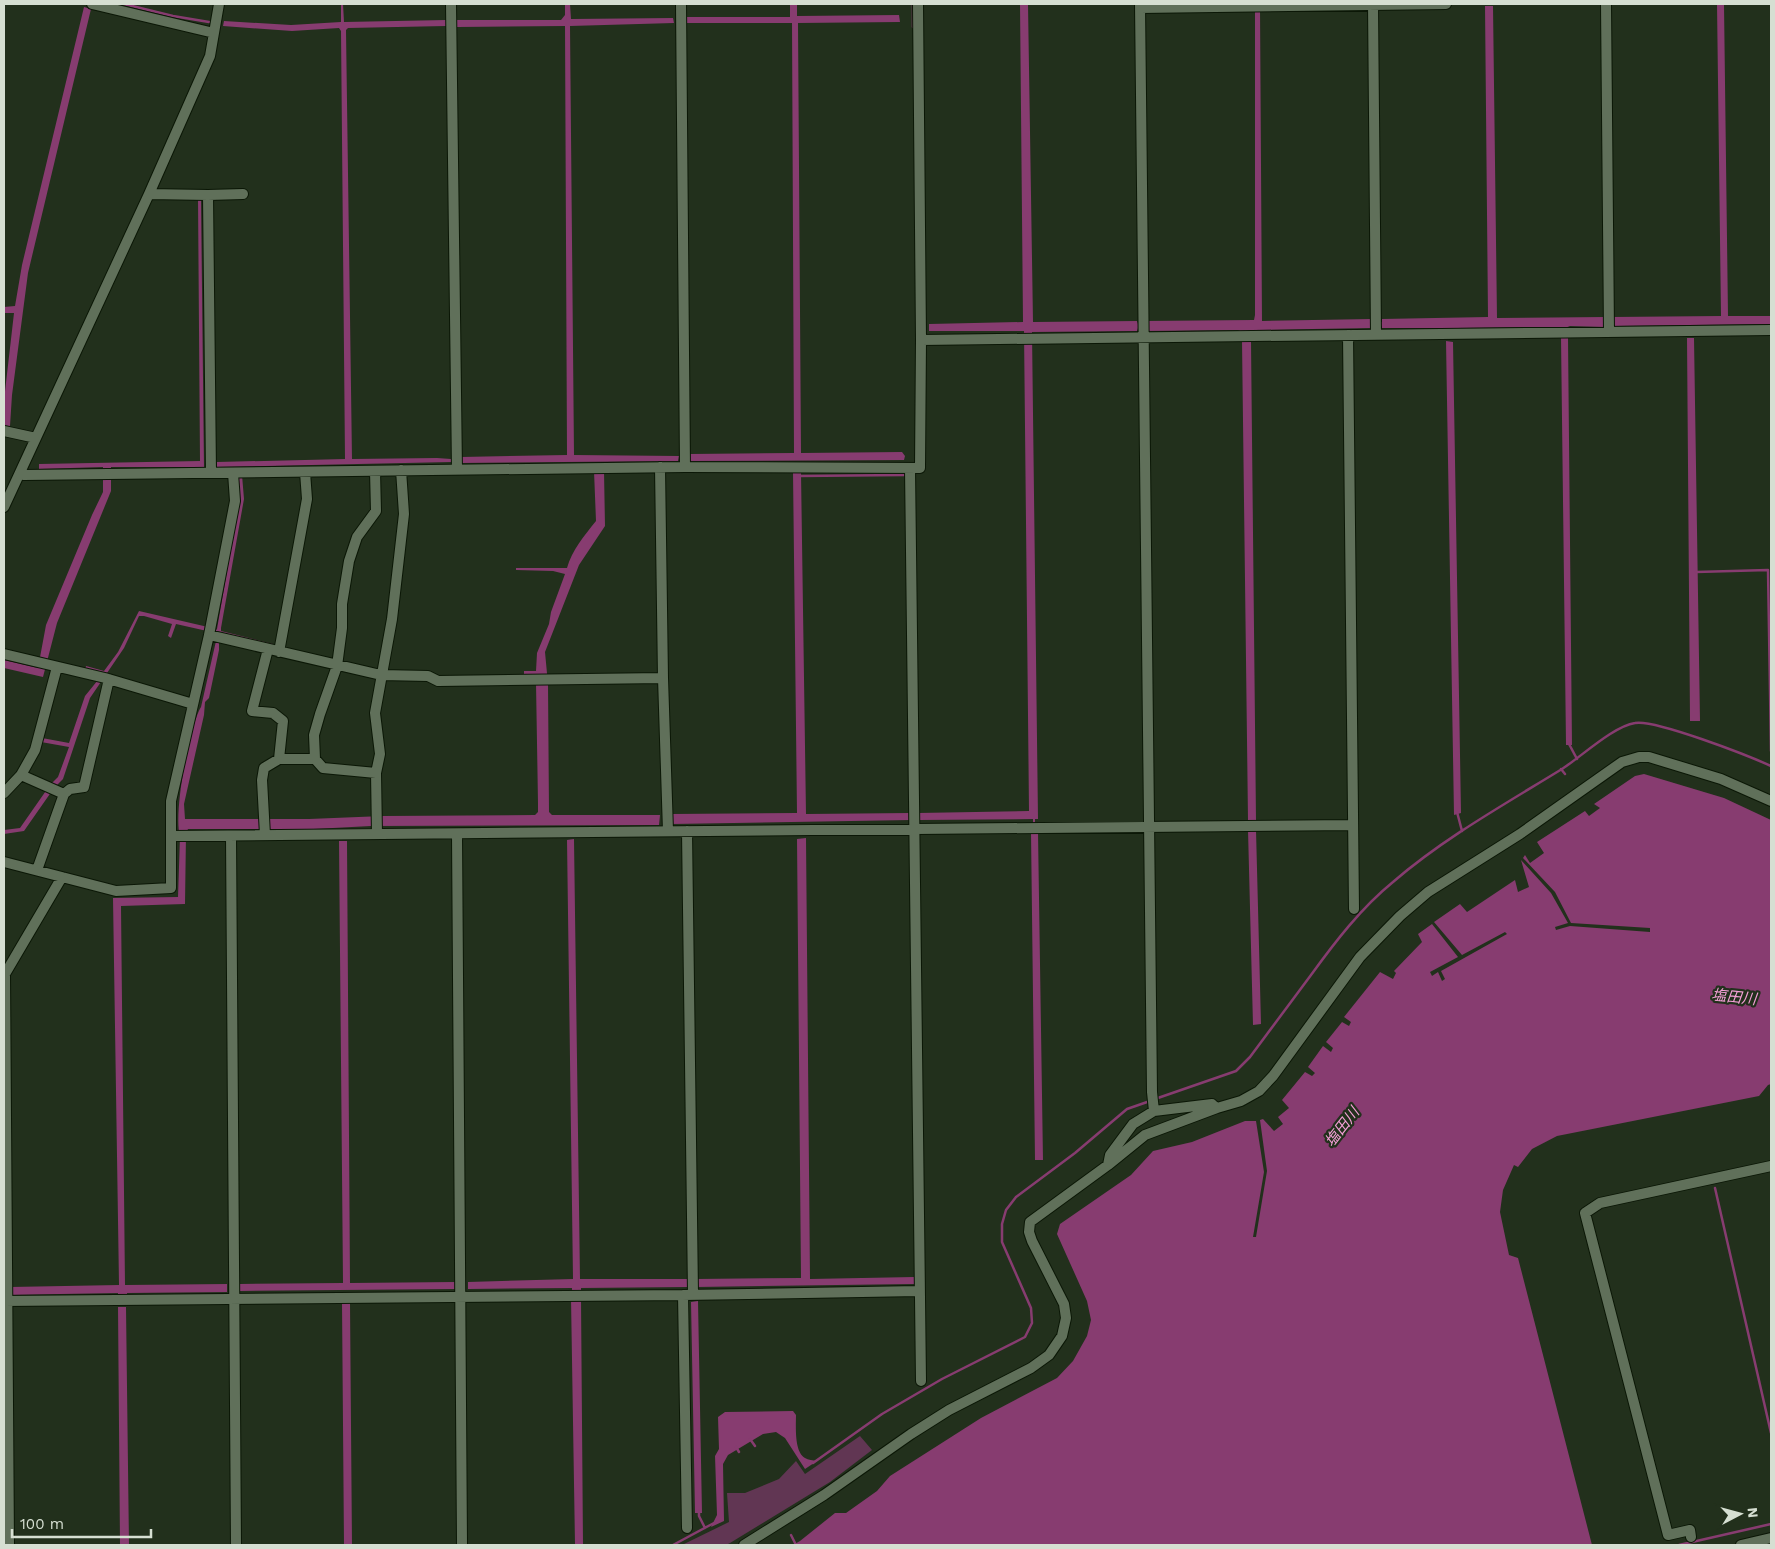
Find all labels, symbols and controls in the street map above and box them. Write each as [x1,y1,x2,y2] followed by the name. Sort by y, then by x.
[1711,986,1759,1009] water label: 塩田川
[1321,1102,1364,1150] water label: 塩田川
[1715,1489,1765,1539] north arrow
[12,1506,151,1538] scale bar
[1744,1507,1761,1519] text: N
[20,1515,64,1533] text: 100 m

